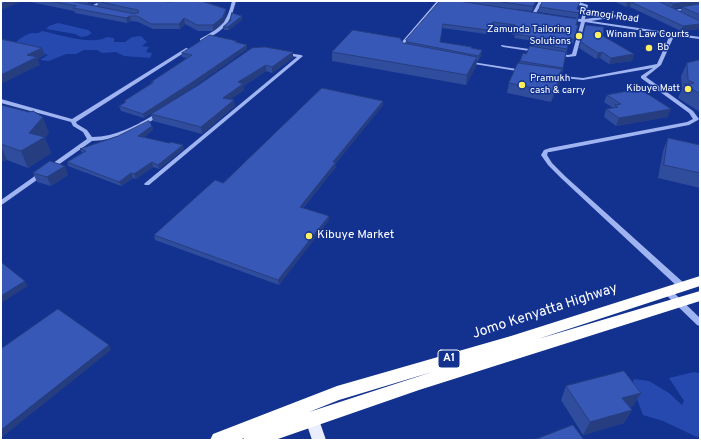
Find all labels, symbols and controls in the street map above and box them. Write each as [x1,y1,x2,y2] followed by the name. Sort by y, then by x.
[578,6,640,26] street label: Ramogi Road
[487,24,571,48] place label: Zamunda Tailoring Solutions
[606,29,689,41] place label: Winam Law Courts
[593,30,603,40] marker: Winam Law Courts
[574,31,584,41] marker: Zamunda Tailoring Solutions
[657,42,669,54] place label: Bb
[644,43,654,53] marker: Bb
[530,73,585,96] place label: Pramukh cash & carry
[517,80,527,90] marker: Pramukh cash & carry
[626,83,680,95] place label: Kibuye Matt
[683,84,693,94] marker: Kibuye Matt
[317,229,394,243] place label: Kibuye Market
[304,231,314,241] marker: Kibuye Market
[470,281,620,343] street label: Jomo Kenyatta Highway
[438,350,460,368] road number: A1

